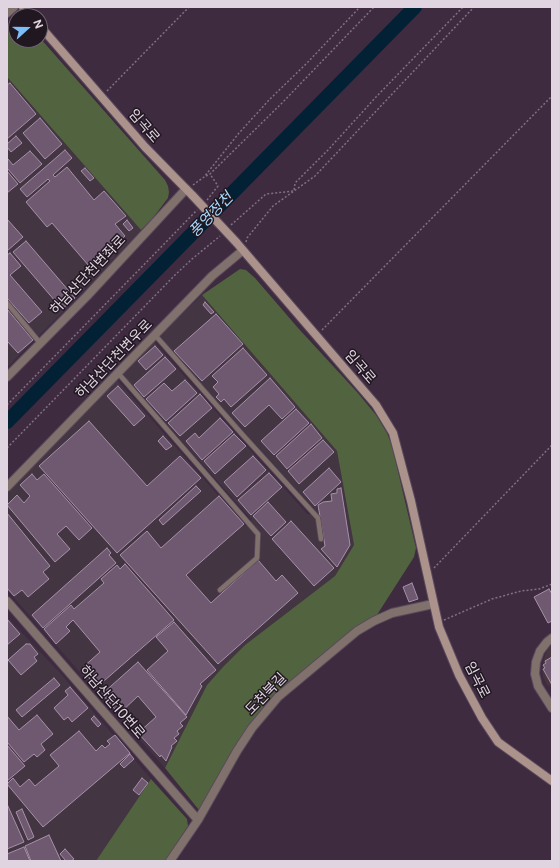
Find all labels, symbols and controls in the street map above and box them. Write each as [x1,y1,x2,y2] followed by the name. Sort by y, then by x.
[8,8,48,48] north arrow
[31,18,45,30] text: N
[125,106,163,146] street label: 임곡로
[185,189,237,241] water label: 풍영정천
[47,232,129,318] street label: 하남산단천변좌로
[72,316,156,402] street label: 하남산단천변우로
[341,347,379,387] street label: 임곡로
[461,659,493,701] street label: 임곡로
[76,662,148,742] street label: 하남산단10번로
[242,670,290,718] street label: 도천북길

